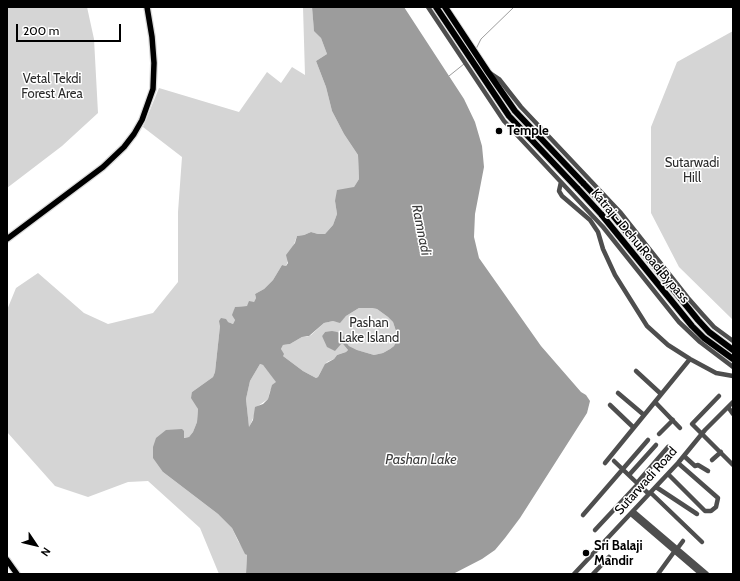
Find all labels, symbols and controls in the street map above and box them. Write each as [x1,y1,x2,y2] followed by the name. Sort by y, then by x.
[18,16,123,42] scale bar
[23,23,59,38] text: 200 m
[21,71,83,102] park label: Vetal Tekdi Forest Area
[507,123,549,139] place label: Temple
[494,126,504,136] marker: Temple
[665,155,719,186] park label: Sutarwadi Hill
[588,186,692,306] street label: Katraj - Dehu Road Bypass
[408,203,434,257] water label: Ramnadi
[339,315,399,346] park label: Pashan Lake Island
[612,444,680,518] street label: Sutarwadi Road
[385,452,457,468] water label: Pashan Lake
[16,525,56,565] north arrow
[594,538,643,569] place label: Sri Balaji Mandir
[38,545,54,559] text: N
[581,548,591,558] marker: Sri Balaji Mandir

